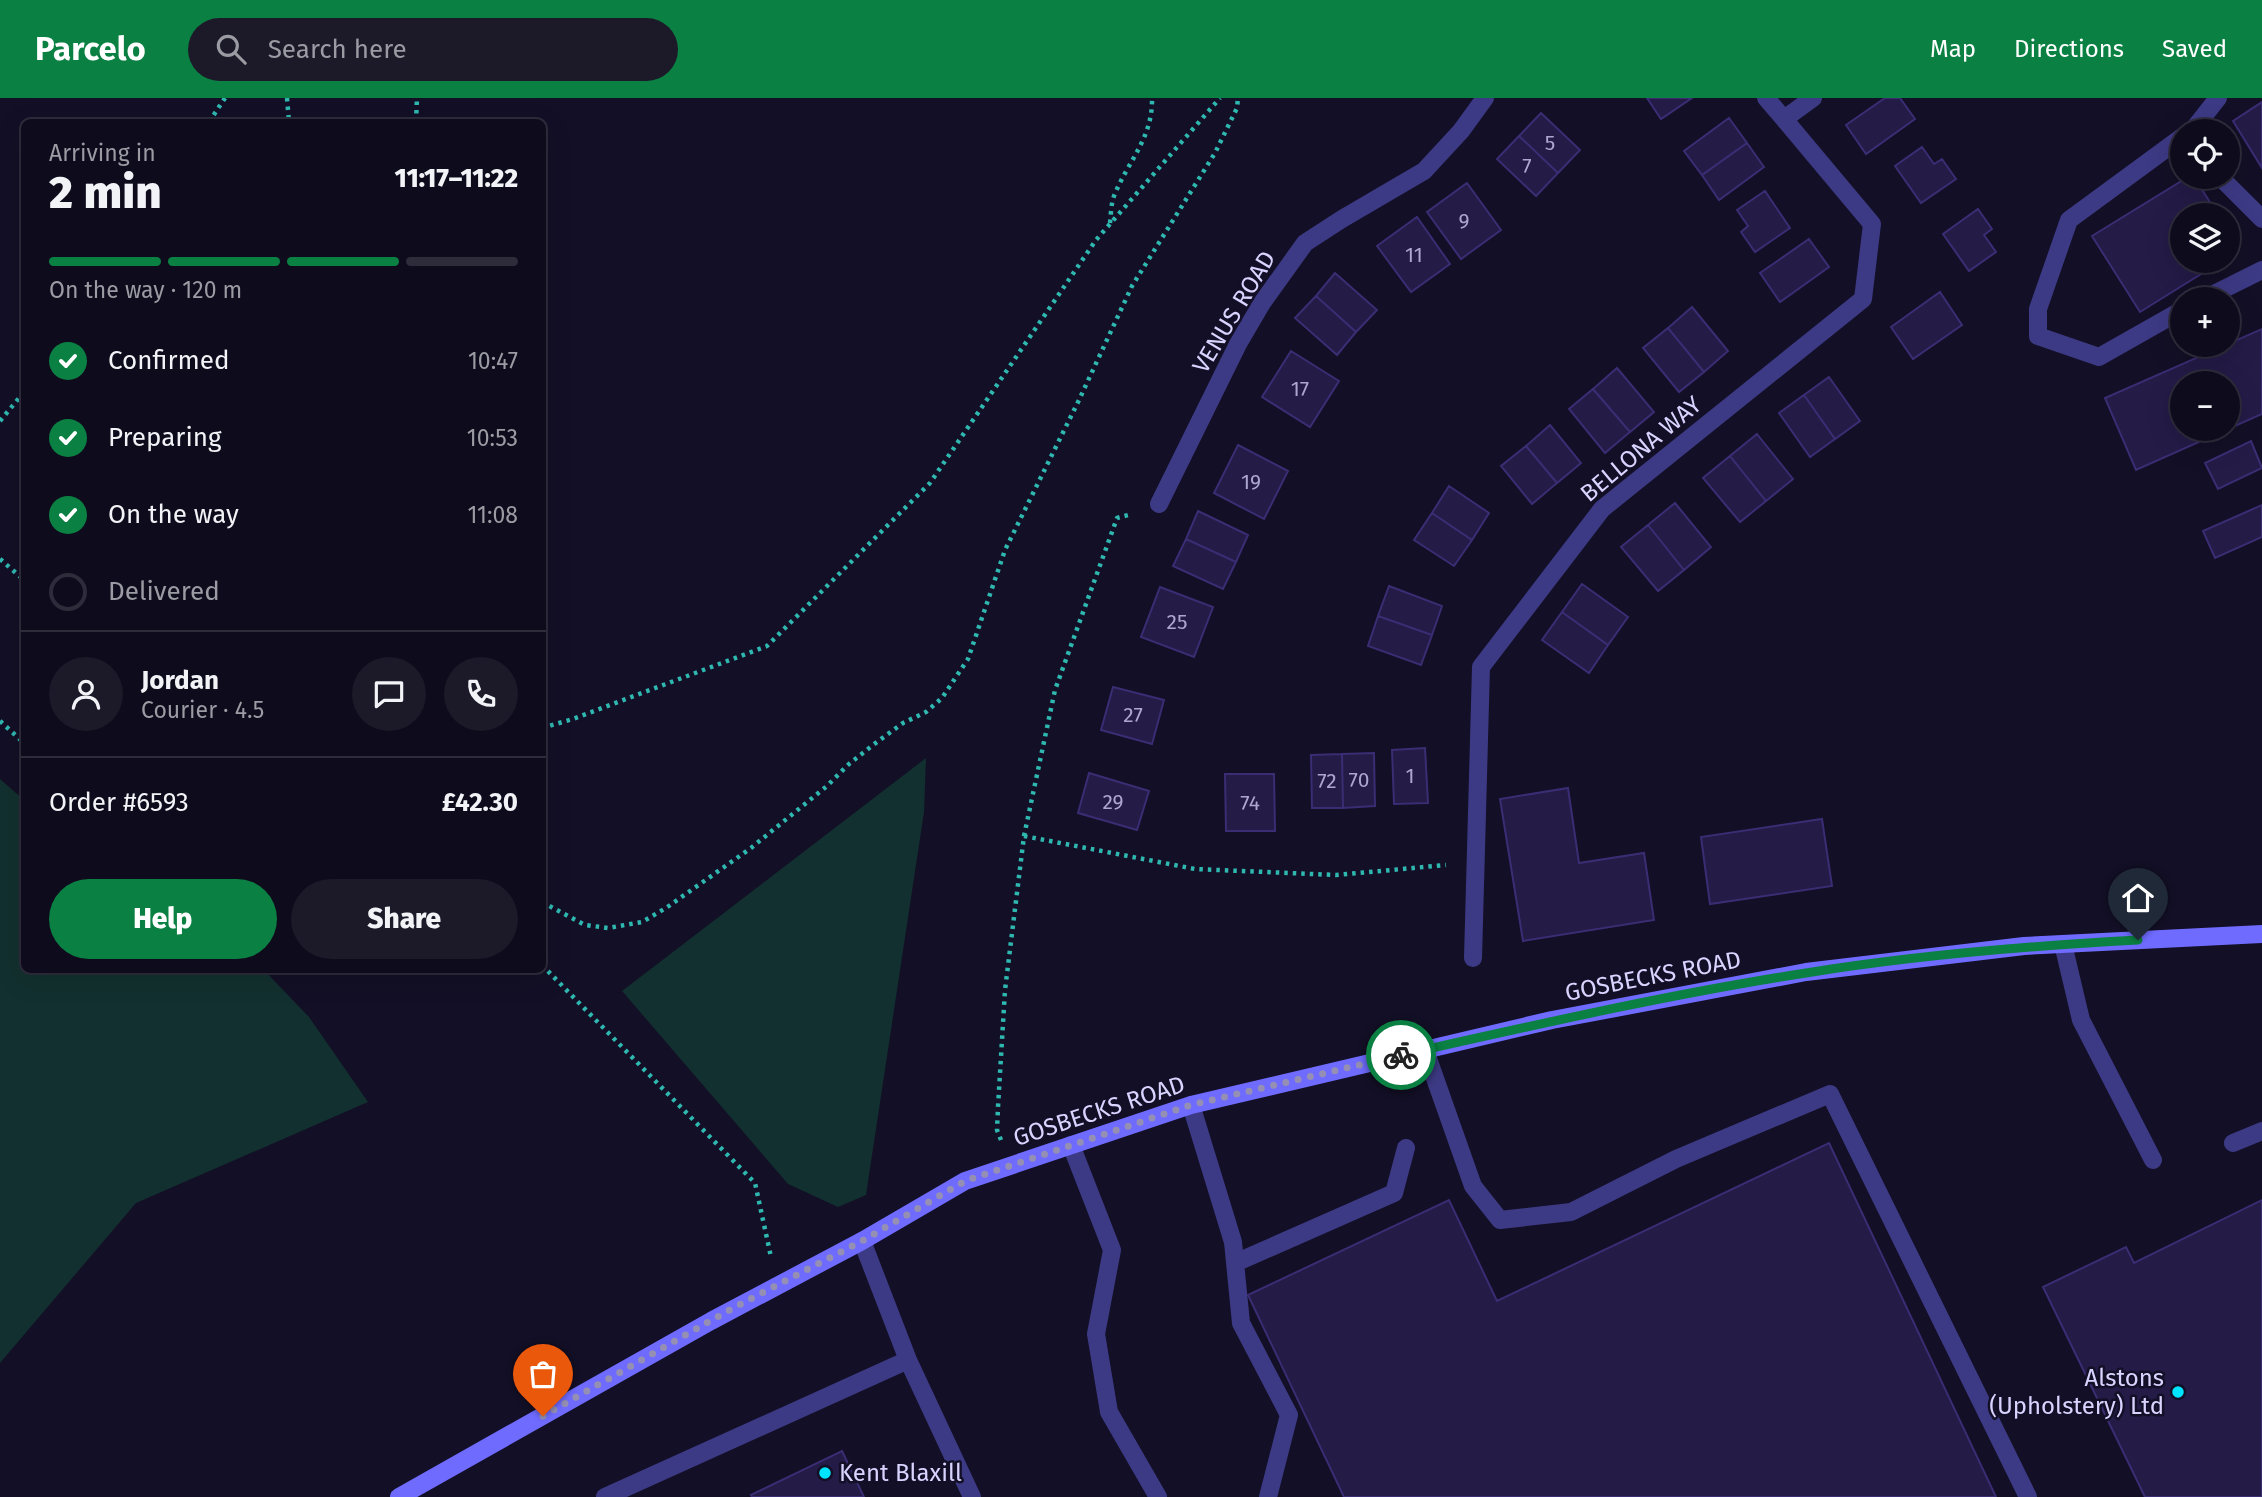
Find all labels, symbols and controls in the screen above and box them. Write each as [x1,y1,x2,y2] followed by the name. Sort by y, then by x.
[188,18,678,81] search box
[35,29,146,69] text: Parcelo
[212,30,250,68] icon: search
[268,34,407,65] text: Search here
[1930,35,1976,63] text: Map
[2014,35,2124,63] text: Directions
[2162,35,2227,63] text: Saved
[2170,119,2240,441] map controls
[2170,119,2240,189] button: locate
[1545,130,1555,156] house number: 5
[49,139,156,167] text: Arriving in
[1522,153,1532,179] house number: 7
[395,163,518,194] text: 11:17–11:22
[49,165,162,220] text: 2 min
[2170,203,2240,273] button: layers
[1458,208,1470,234] house number: 9
[1405,242,1423,268] house number: 11
[1187,246,1281,378] street label: VENUS ROAD
[49,276,242,304] text: On the way · 120 m
[2170,287,2240,357] button: +
[49,342,87,380] icon: check
[108,345,229,376] text: Confirmed
[468,347,518,375] text: 10:47
[2170,371,2240,441] button: −
[1291,376,1309,402] house number: 17
[1575,390,1708,508] street label: BELLONA WAY
[49,419,87,457] icon: check
[108,422,221,453] text: Preparing
[467,424,518,452] text: 10:53
[1241,469,1261,495] house number: 19
[49,496,87,534] icon: check
[108,499,239,530] text: On the way
[467,501,518,529] text: 11:08
[108,576,220,607] text: Delivered
[1167,609,1187,635] house number: 25
[49,657,123,731] button: person
[352,657,426,731] button: chat
[444,657,518,731] button: phone
[141,665,219,696] text: Jordan
[141,696,264,724] text: Courier · 4.5
[1123,702,1143,728] house number: 27
[1405,763,1415,789] house number: 1
[1349,767,1369,793] house number: 70
[1317,768,1337,794] house number: 72
[49,787,189,818] text: Order #6593
[442,787,518,818] text: £42.30
[1102,789,1124,815] house number: 29
[1240,790,1260,816] house number: 74
[2108,868,2168,940] pin
[49,879,277,959] button: Help
[291,879,518,959] button: Share
[2119,879,2157,917] icon: home
[1563,945,1743,1007] street label: GOSBECKS ROAD
[1366,1020,1436,1090] courier
[1382,1036,1420,1074] icon: bike
[1010,1070,1188,1152] street label: GOSBECKS ROAD
[513,1344,573,1416] pin
[524,1355,562,1393] icon: bag
[1989,1364,2164,1420] place label: Alstons (Upholstery) Ltd
[2170,1384,2186,1400] marker: Alstons (Upholstery) Ltd
[839,1459,962,1487] place label: Kent Blaxill
[817,1465,833,1481] marker: Kent Blaxill

